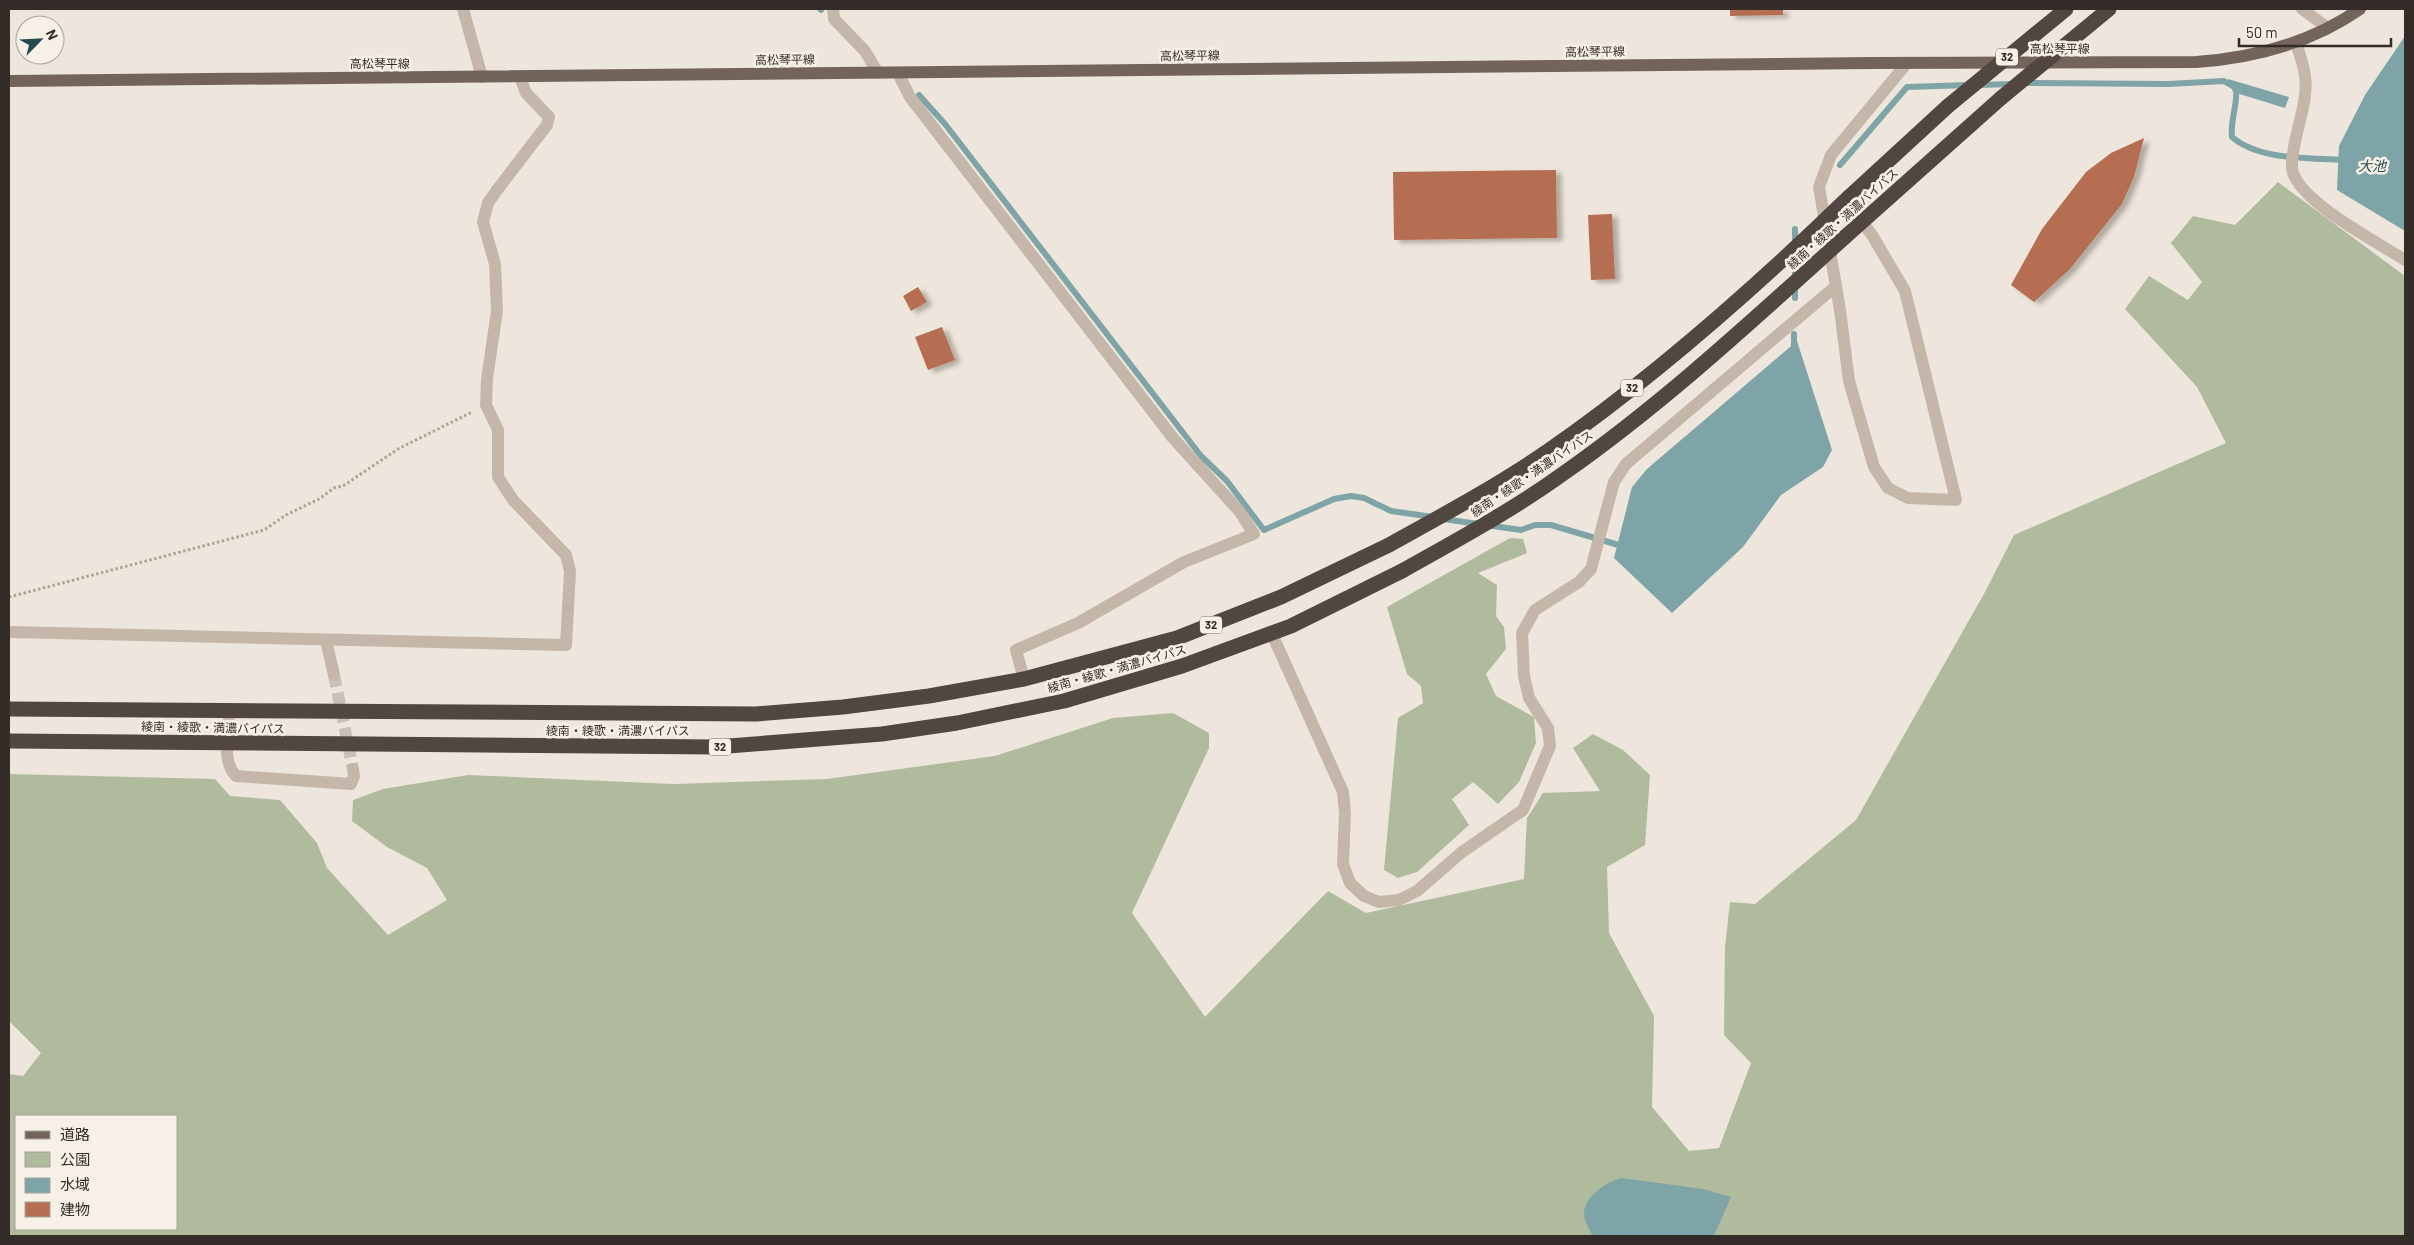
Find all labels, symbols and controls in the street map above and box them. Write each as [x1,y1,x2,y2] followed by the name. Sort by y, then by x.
[15,15,65,65] north arrow
[2239,15,2392,47] scale bar
[2246,23,2278,41] text: 50 m
[43,27,62,42] text: N
[2030,41,2090,55] street label: 高松琴平線
[1565,43,1625,59] street label: 高松琴平線
[1160,47,1220,63] street label: 高松琴平線
[1996,48,2018,66] road number: 32
[755,51,815,67] street label: 高松琴平線
[350,56,410,70] street label: 高松琴平線
[2358,157,2388,174] water label: 大池
[1784,165,1900,272] street label: 綾南・綾歌・満濃バイパス
[1621,379,1643,396] road number: 32
[1468,427,1595,519] street label: 綾南・綾歌・満濃バイパス
[1200,616,1222,634] road number: 32
[1046,641,1188,695] street label: 綾南・綾歌・満濃バイパス
[141,719,285,735] street label: 綾南・綾歌・満濃バイパス
[546,723,690,737] street label: 綾南・綾歌・満濃バイパス
[709,739,731,756] road number: 32
[15,1115,178,1230] legend
[60,1125,90,1143] text: 道路
[60,1150,90,1168] text: 公園
[60,1175,90,1193] text: 水域
[60,1200,90,1218] text: 建物

